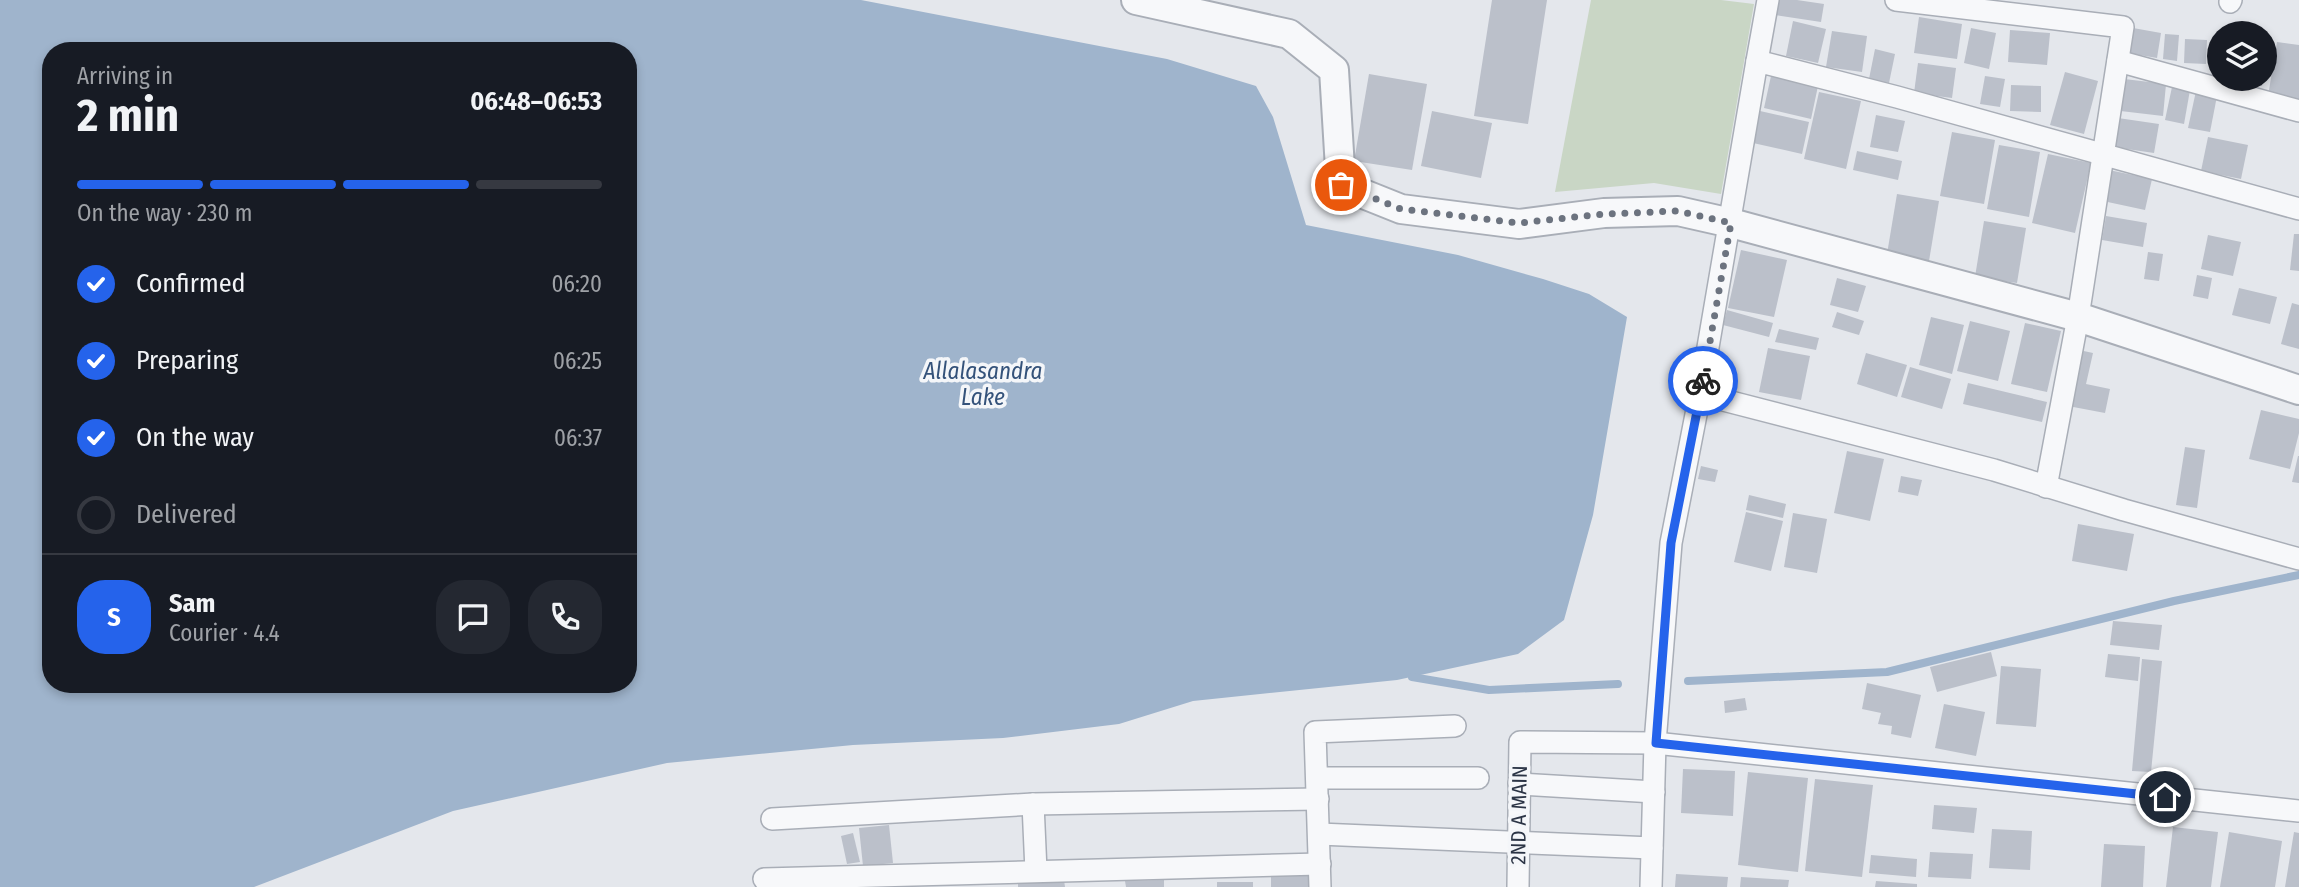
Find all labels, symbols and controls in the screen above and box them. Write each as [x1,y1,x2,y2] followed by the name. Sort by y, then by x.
[2207,21,2277,91] map controls
[2207,21,2277,91] button: layers
[77,62,173,90] text: Arriving in
[470,86,602,117] text: 06:48–06:53
[77,88,179,143] text: 2 min
[1311,155,1371,215] pin
[1322,166,1360,204] icon: bag
[77,199,253,227] text: On the way · 230 m
[77,265,115,303] icon: check
[136,268,246,299] text: Confirmed
[552,270,602,298] text: 06:20
[77,342,115,380] icon: check
[136,345,238,376] text: Preparing
[1668,346,1738,416] courier
[553,347,602,375] text: 06:25
[923,357,1042,411] water label: Allalasandra Lake
[1684,362,1722,400] icon: bike
[77,419,115,457] icon: check
[136,422,254,453] text: On the way
[554,424,602,452] text: 06:37
[136,499,237,530] text: Delivered
[436,580,510,654] button: chat
[528,580,602,654] button: phone
[169,588,215,619] text: Sam
[107,602,121,633] text: S
[169,619,280,647] text: Courier · 4.4
[1505,765,1533,865] street label: 2ND A MAIN
[2135,767,2195,827] pin
[2146,778,2184,816] icon: home

